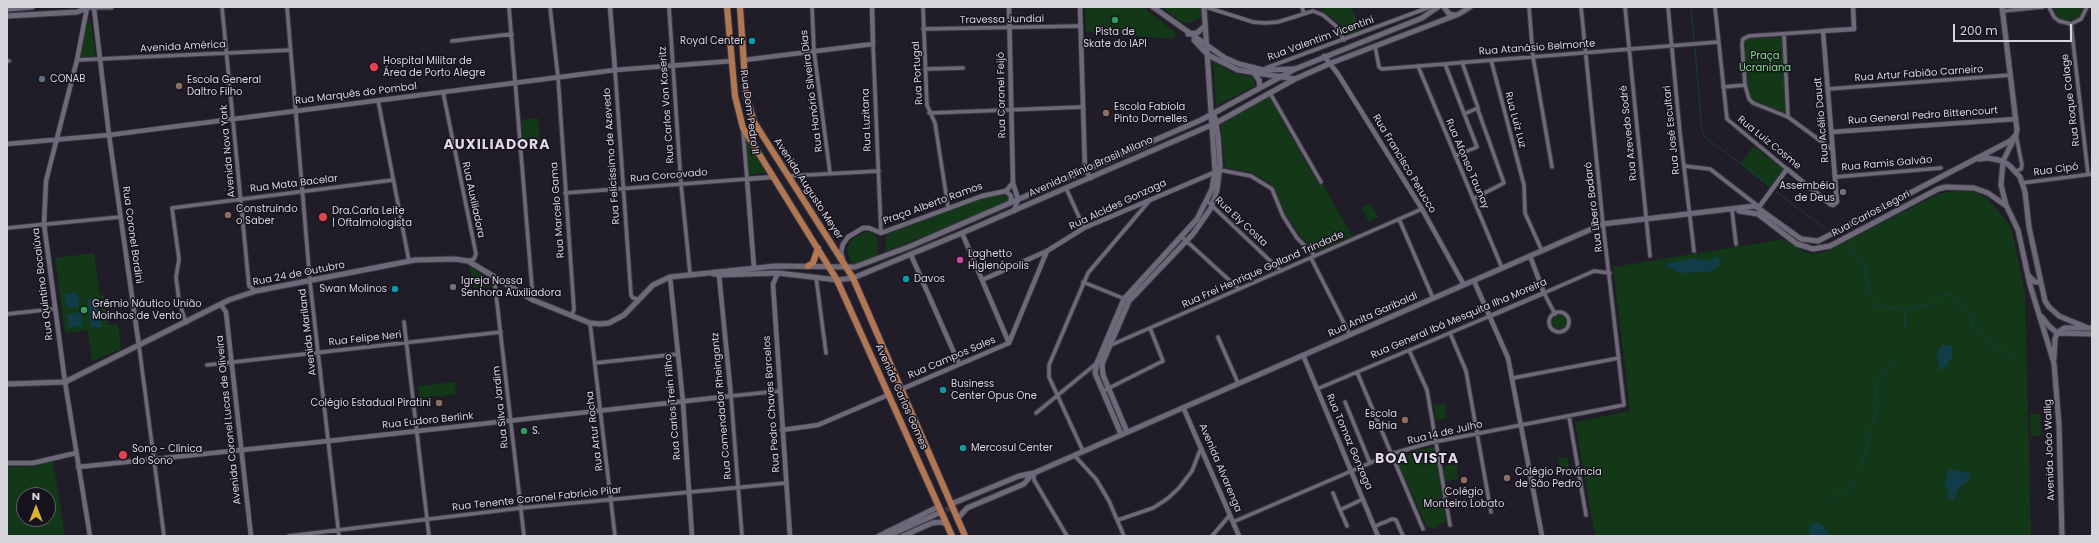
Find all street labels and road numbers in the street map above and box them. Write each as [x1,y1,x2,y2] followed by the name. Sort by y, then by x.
[960,13,1044,27] street label: Travessa Jundiaí
[1266,14,1376,64] street label: Rua Valentim Vicentini
[799,29,825,153] street label: Rua Honório Silveira Dias
[1478,38,1596,58] street label: Rua Atanásio Belmonte
[140,39,226,55] street label: Avenida América
[910,41,926,105] street label: Rua Portugal
[657,46,677,164] street label: Rua Carlos Von Koseritz
[995,52,1009,138] street label: Rua Coronel Feijó
[2059,53,2083,147] street label: Rua Roque Calage
[1854,64,1984,84] street label: Rua Artur Fabião Carneiro
[737,69,761,155] street label: Rua Dom Pedro II
[1812,77,1832,163] street label: Rua Acélio Daudt
[294,81,418,107] street label: Rua Marquês do Pombal
[1618,85,1640,181] street label: Rua Azevedo Sodré
[1661,85,1683,175] street label: Rua José Escultari
[601,87,623,225] street label: Rua Felicíssimo de Azevedo
[860,88,874,152] street label: Rua Luzitana
[1502,91,1528,149] street label: Rua Luiz Luz
[218,104,238,198] street label: Avenida Nova York
[1848,105,1998,127] street label: Rua General Pedro Bittencourt
[1370,112,1438,216] street label: Rua Francisco Petucco
[1735,114,1803,172] street label: Rua Luiz Cosme
[1443,117,1491,211] street label: Rua Afonso Taunay
[1027,134,1155,200] street label: Avenida Plínio Brasil Milano
[771,136,845,242] street label: Avenida Augusto Meyer
[1841,154,1933,174] street label: Rua Ramis Galvão
[459,161,487,239] street label: Rua Auxiliadora
[549,161,567,259] street label: Rua Marcelo Gama
[1583,161,1605,253] street label: Rua Líbero Badaró
[2033,161,2079,179] street label: Rua Cipó
[630,167,708,185] street label: Rua Corcovado
[249,173,339,195] street label: Rua Mata Bacelar
[1067,177,1169,233] street label: Rua Alcídes Gonzaga
[882,180,984,228] street label: Praça Alberto Ramos
[119,186,145,284] street label: Rua Coronel Bordini
[1830,188,1912,240] street label: Rua Carlos Legori
[1212,195,1270,249] street label: Rua Ely Costa
[30,227,56,341] street label: Rua Quintino Bocaiúva
[1180,229,1346,311] street label: Rua Frei Henrique Golland Trindade
[252,259,346,289] street label: Rua 24 de Outubro
[1369,276,1549,362] street label: Rua General Ibá Mesquita Ilha Moreira
[297,288,319,376] street label: Avenida Mariland
[1326,290,1420,340] street label: Rua Anita Garibaldi
[328,329,402,349] street label: Rua Felipe Neri
[710,332,734,480] street label: Rua Comendador Rheingantz
[906,334,998,382] street label: Rua Campos Sales
[214,335,244,505] street label: Avenida Coronel Lucas de Oliveira
[761,335,783,473] street label: Rua Pedro Chaves Barcelos
[872,342,930,452] street label: Avenida Carlos Gomes
[662,353,684,461] street label: Rua Carlos Trein Filho
[491,365,511,449] street label: Rua Silva Jardim
[584,390,606,472] street label: Rua Artur Rocha
[1323,392,1375,492] street label: Rua Tomaz Gonzaga
[2042,399,2058,501] street label: Avenida João Wallig
[382,410,474,432] street label: Rua Eudoro Berlink
[1406,419,1484,447] street label: Rua 14 de Julho
[1196,422,1244,514] street label: Avenida Alvarenga
[452,484,622,514] street label: Rua Tenente Coronel Fabricio Pilar

